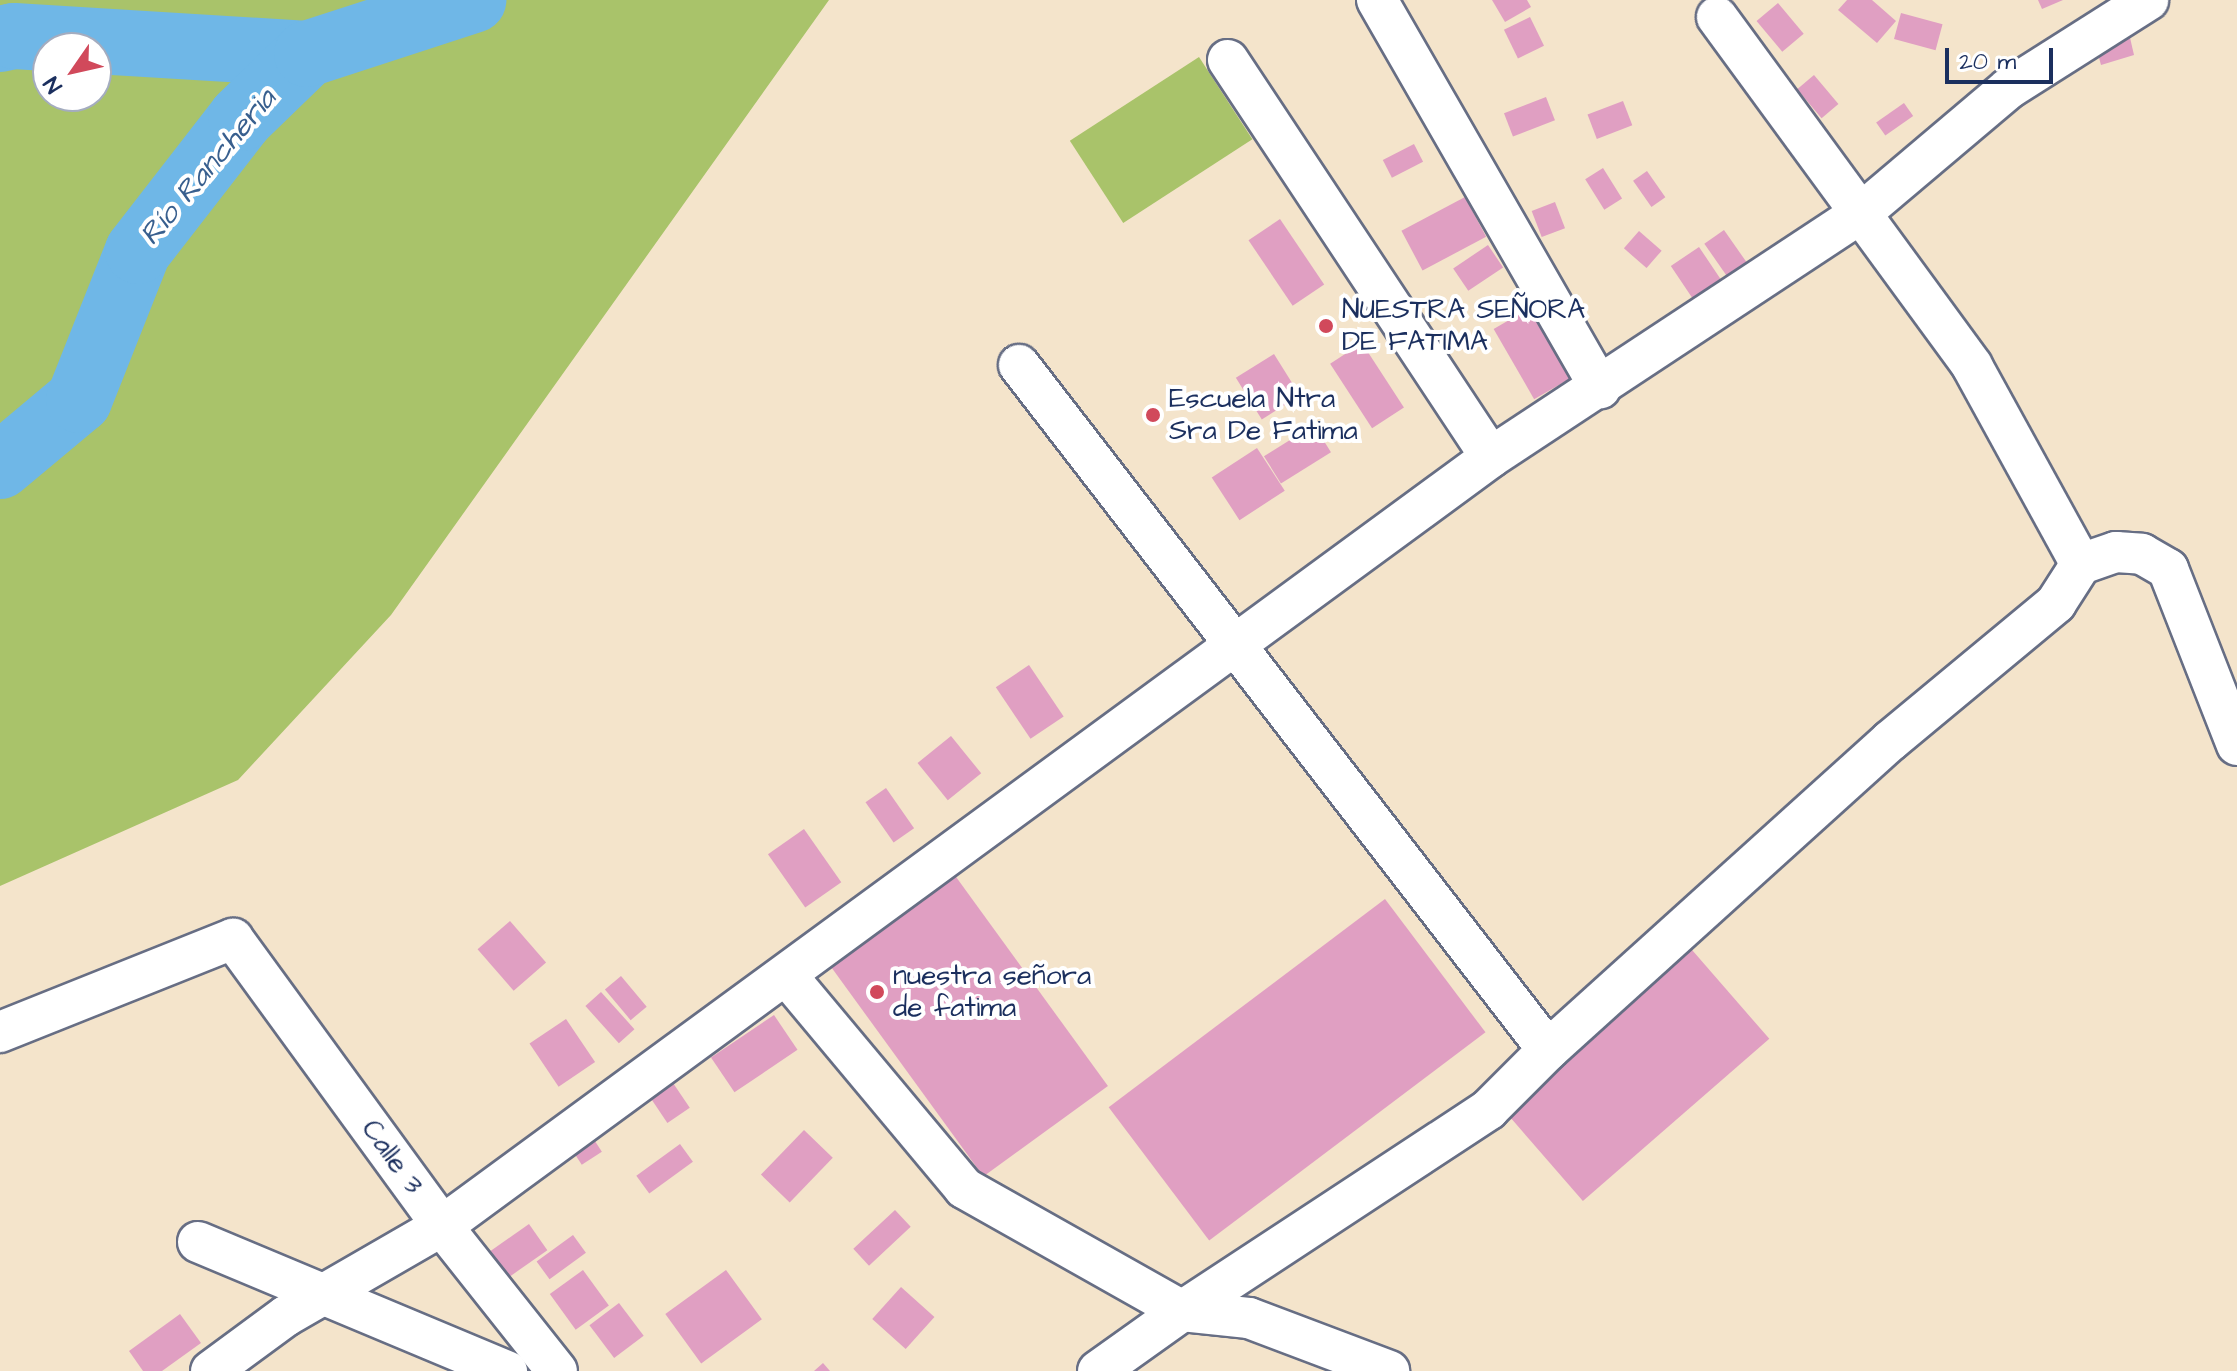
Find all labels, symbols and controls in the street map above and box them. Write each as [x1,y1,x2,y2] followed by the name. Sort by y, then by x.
[32,32,112,112] north arrow
[1949,32,2057,82] scale bar
[1959,45,2016,79] text: 20 m
[37,70,70,99] text: N
[132,82,284,252] water label: Río Rancheria
[1342,293,1585,359] place label: NUESTRA SEÑORA DE FATIMA
[1317,317,1335,335] marker: NUESTRA SEÑORA DE FATIMA
[1169,382,1358,448] place label: Escuela Ntra Sra De Fatima
[1144,406,1162,424] marker: Escuela Ntra Sra De Fatima
[893,959,1091,1025] place label: nuestra señora de fatima
[868,983,886,1001] marker: nuestra señora de fatima
[354,1113,430,1201] street label: Calle 3

